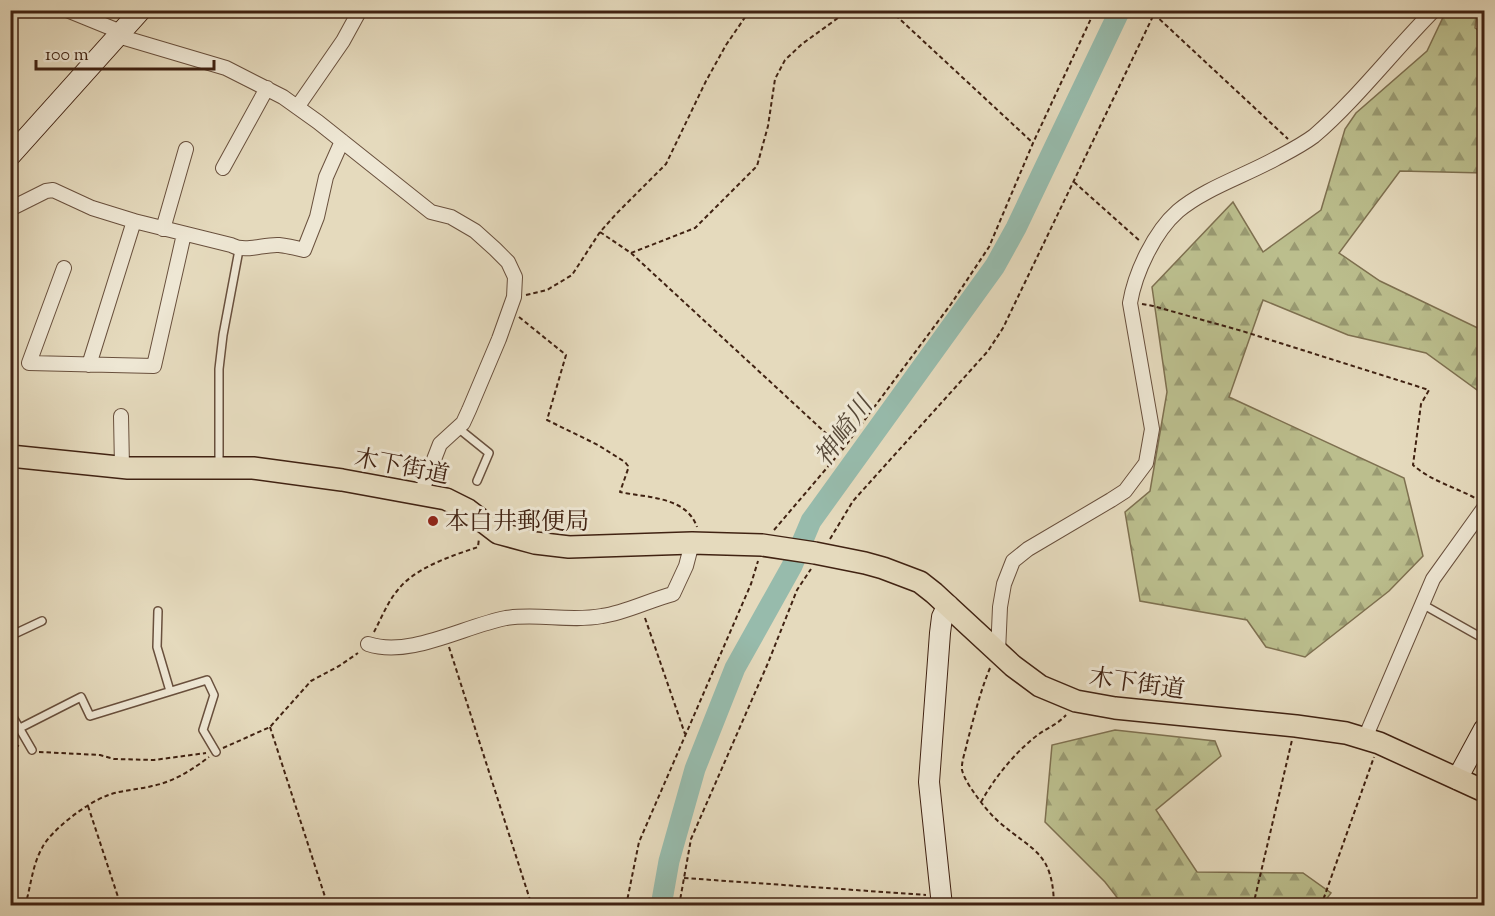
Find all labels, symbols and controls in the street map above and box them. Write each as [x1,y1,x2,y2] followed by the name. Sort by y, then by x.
[36,33,214,71] scale bar
[45,43,89,69] text: 100 m
[807,388,885,475] water label: 神崎川
[351,442,452,494] street label: 木下街道
[445,506,589,540] place label: 本白井郵便局
[426,514,440,528] marker: 本白井郵便局
[1087,661,1187,708] street label: 木下街道

